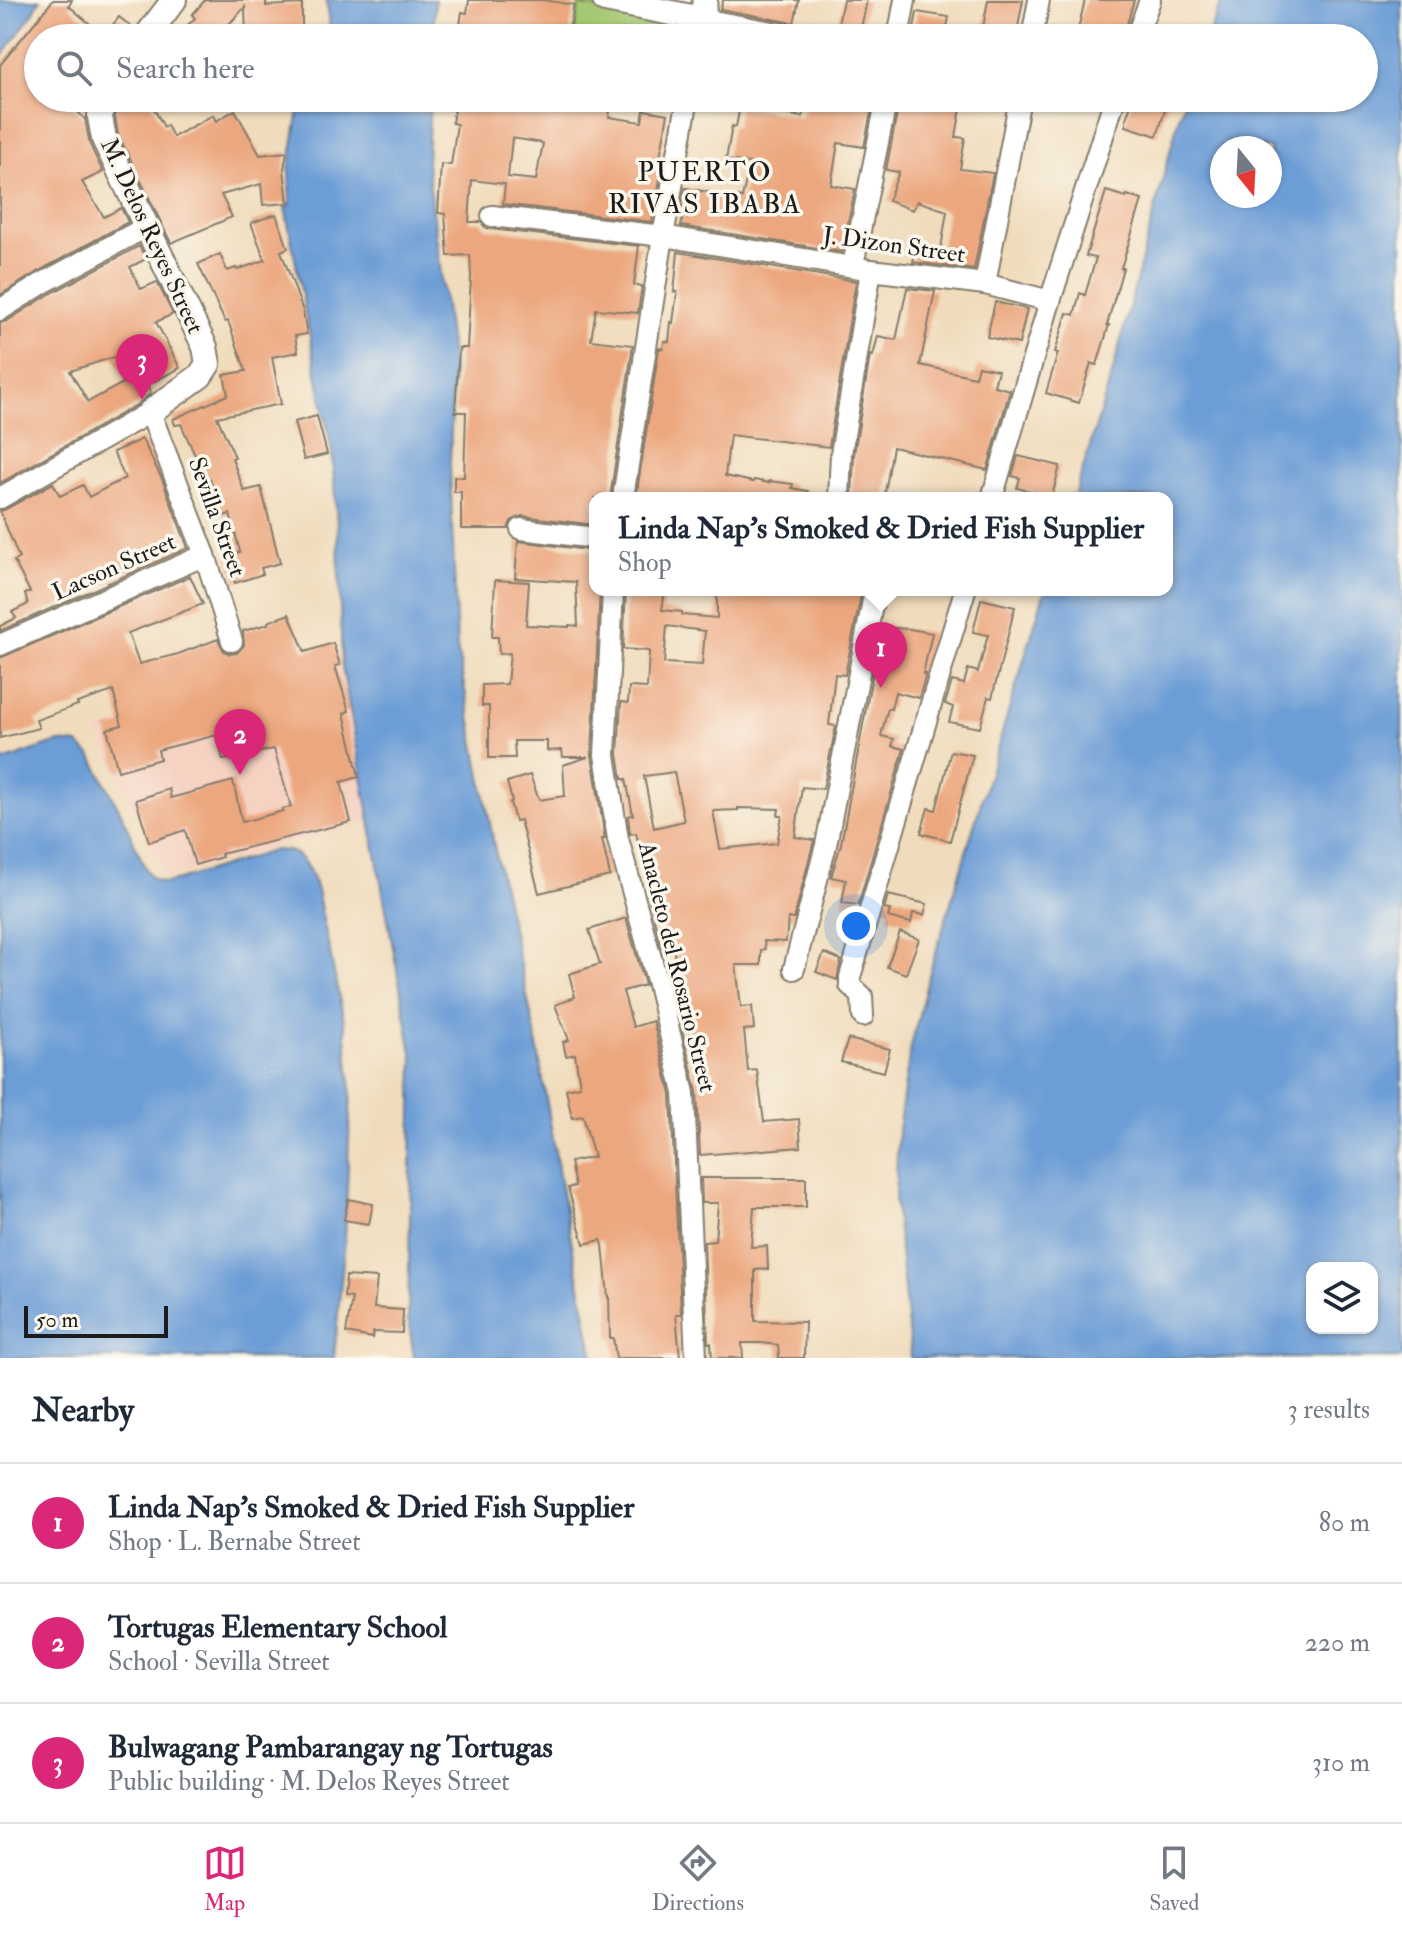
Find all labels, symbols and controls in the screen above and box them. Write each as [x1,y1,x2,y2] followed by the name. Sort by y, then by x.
[24,24,1378,112] search box
[52,46,96,90] icon: search
[116,50,255,87] text: Search here
[93,133,211,339] street label: M. Delos Reyes Street
[1210,136,1282,208] north arrow
[608,155,802,222] district label: PUERTO RIVAS IBABA
[820,220,967,270] street label: J. Dizon Street
[116,334,168,400] pin: 3
[181,453,253,581] street label: Sevilla Street
[589,492,1173,596] popup
[618,510,1144,547] text: Linda Nap's Smoked & Dried Fish Supplier
[47,526,181,608] street label: Lacson Street
[618,547,672,579] text: Shop
[855,622,907,688] pin: 1
[214,709,266,775] pin: 2
[631,838,723,1096] street label: Anacleto del Rosario Street
[836,906,876,946] your location
[1306,1262,1378,1334] map controls
[1306,1262,1378,1334] button: layers
[24,1302,168,1338] scale bar
[36,1306,78,1334] text: 50 m
[32,1389,134,1432] text: Nearby
[1288,1394,1370,1426] text: 3 results
[108,1489,634,1526] text: Linda Nap's Smoked & Dried Fish Supplier
[53,1507,63,1539] text: 1
[1319,1507,1370,1539] text: 80 m
[108,1526,361,1558] text: Shop · L. Bernabe Street
[108,1609,447,1646] text: Tortugas Elementary School
[51,1627,65,1659] text: 2
[1305,1627,1370,1659] text: 220 m
[108,1646,330,1678] text: School · Sevilla Street
[108,1729,553,1766] text: Bulwagang Pambarangay ng Tortugas
[53,1747,63,1779] text: 3
[1312,1747,1370,1779] text: 310 m
[108,1766,510,1798] text: Public building · M. Delos Reyes Street
[203,1841,247,1917] tab: Map
[652,1841,744,1917] tab: Directions
[1149,1841,1199,1917] tab: Saved

